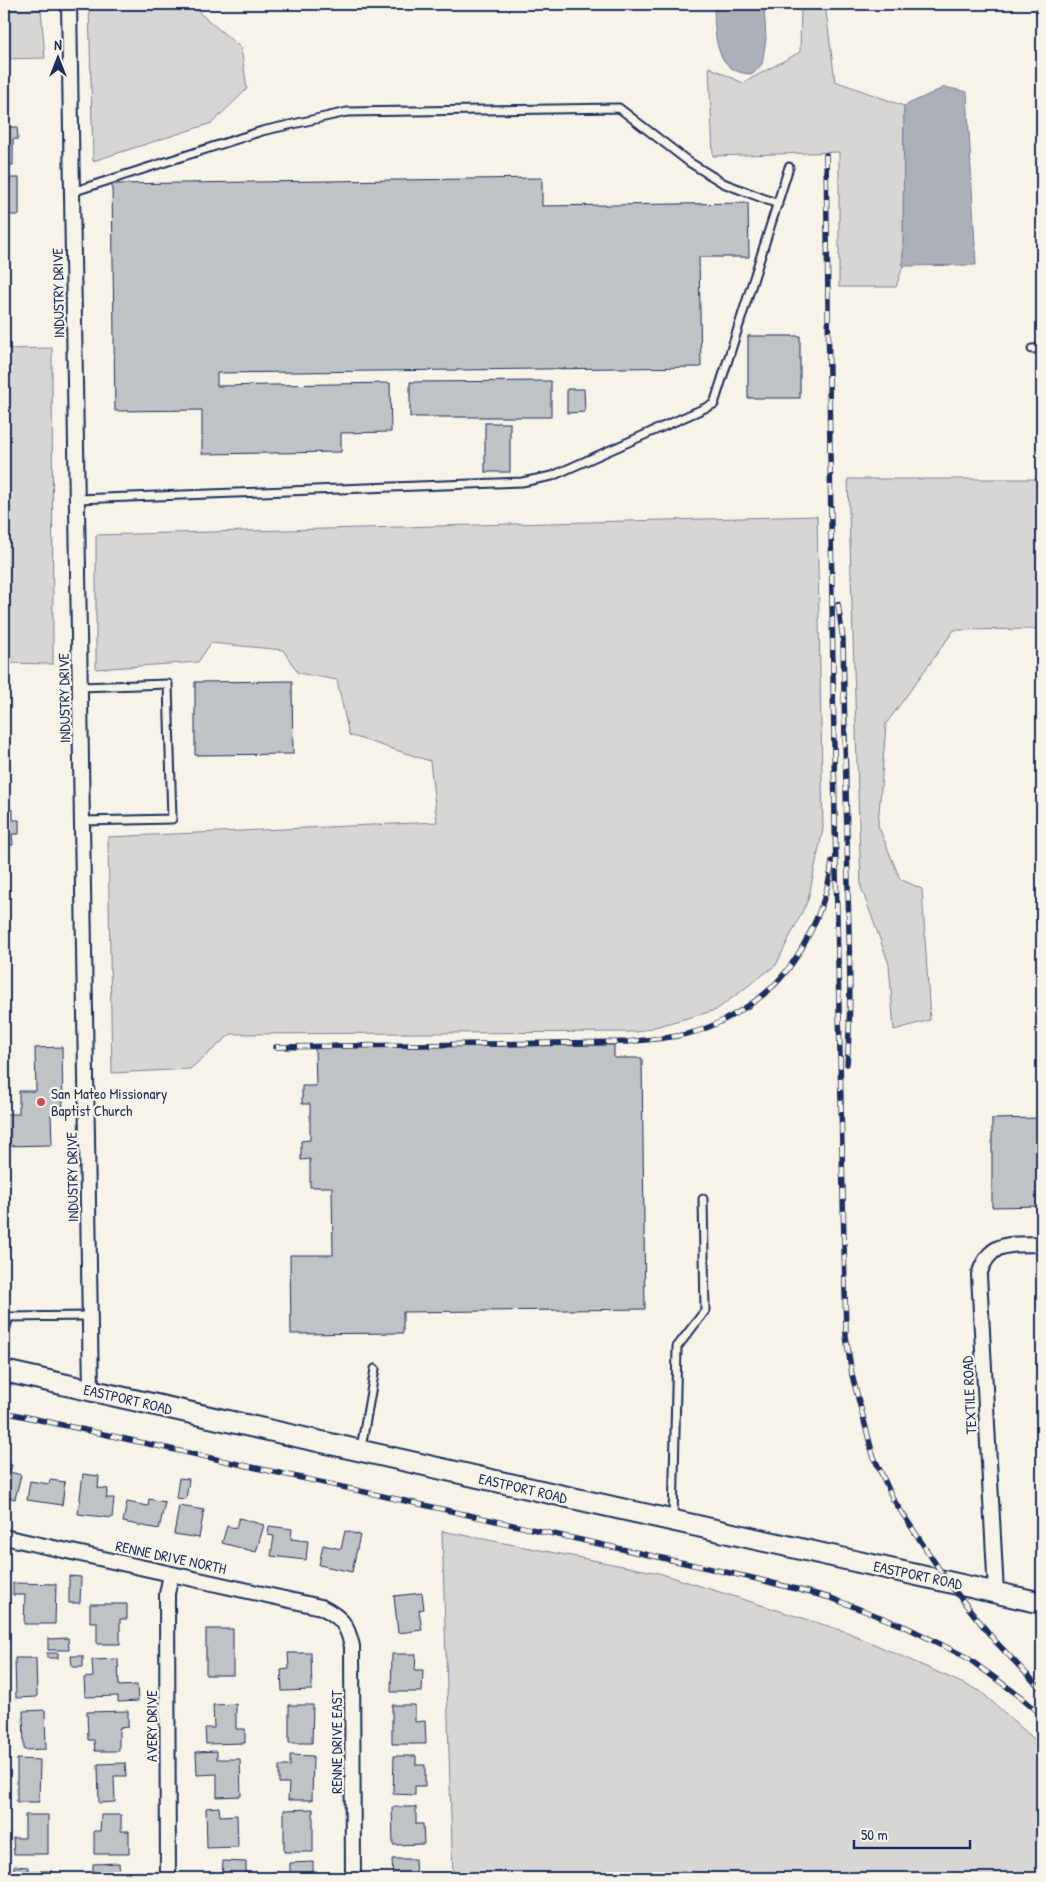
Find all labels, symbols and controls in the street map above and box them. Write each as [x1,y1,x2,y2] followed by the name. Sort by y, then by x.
[32,32,82,82] north arrow
[54,35,62,54] text: N
[47,247,69,338] street label: INDUSTRY DRIVE
[53,652,75,743] street label: INDUSTRY DRIVE
[51,1083,167,1121] place label: San Mateo Missionary Baptist Church
[35,1096,47,1108] marker: San Mateo Missionary Baptist Church
[61,1131,83,1222] street label: INDUSTRY DRIVE
[956,1354,982,1435] street label: TEXTILE ROAD
[82,1379,175,1420] street label: EASTPORT ROAD
[477,1468,570,1509] street label: EASTPORT ROAD
[114,1535,228,1579] street label: RENNE DRIVE NORTH
[872,1555,965,1595] street label: EASTPORT ROAD
[326,1689,347,1794] street label: RENNE DRIVE EAST
[141,1690,162,1762] street label: AVERY DRIVE
[854,1817,970,1849] scale bar
[861,1824,888,1845] text: 50 m

